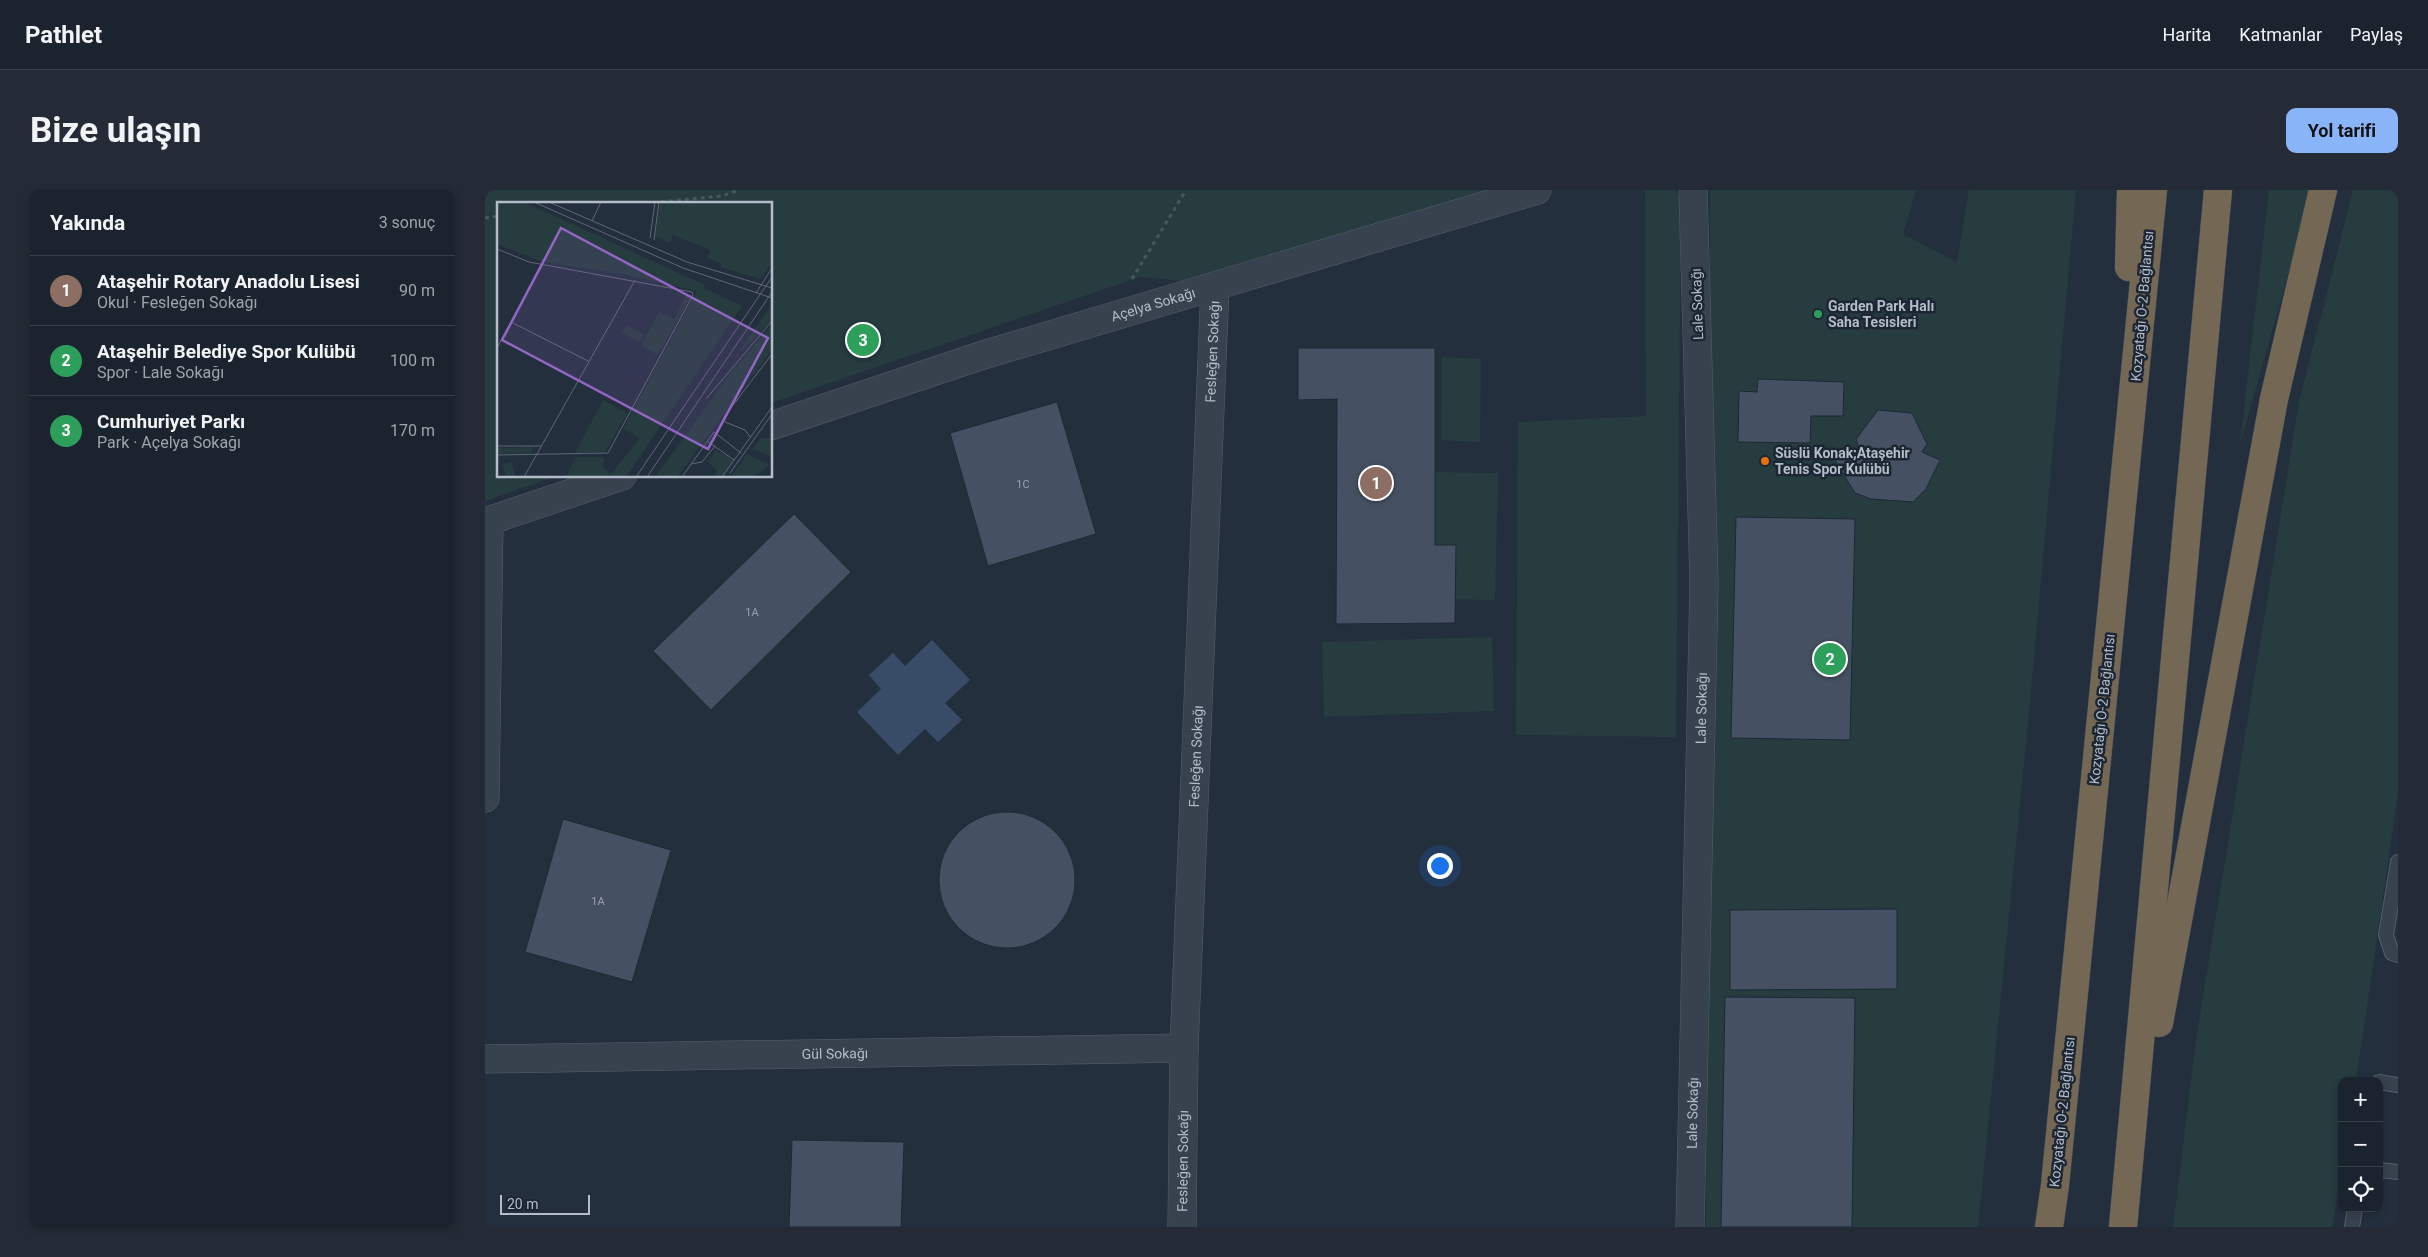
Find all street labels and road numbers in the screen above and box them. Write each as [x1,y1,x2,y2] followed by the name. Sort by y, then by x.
[2127,230,2157,382] street label: Kozyatağı O-2 Bağlantısı
[1688,268,1706,340] street label: Lale Sokağı
[1109,284,1197,325] street label: Açelya Sokağı
[1202,300,1222,403] street label: Fesleğen Sokağı
[2086,633,2118,785] street label: Kozyatağı O-2 Bağlantısı
[1693,672,1710,744] street label: Lale Sokağı
[1186,705,1206,808] street label: Fesleğen Sokağı
[2046,1036,2078,1188] street label: Kozyatağı O-2 Bağlantısı
[802,1045,868,1062] street label: Gül Sokağı
[1684,1077,1701,1149] street label: Lale Sokağı
[1174,1110,1191,1212] street label: Fesleğen Sokağı

